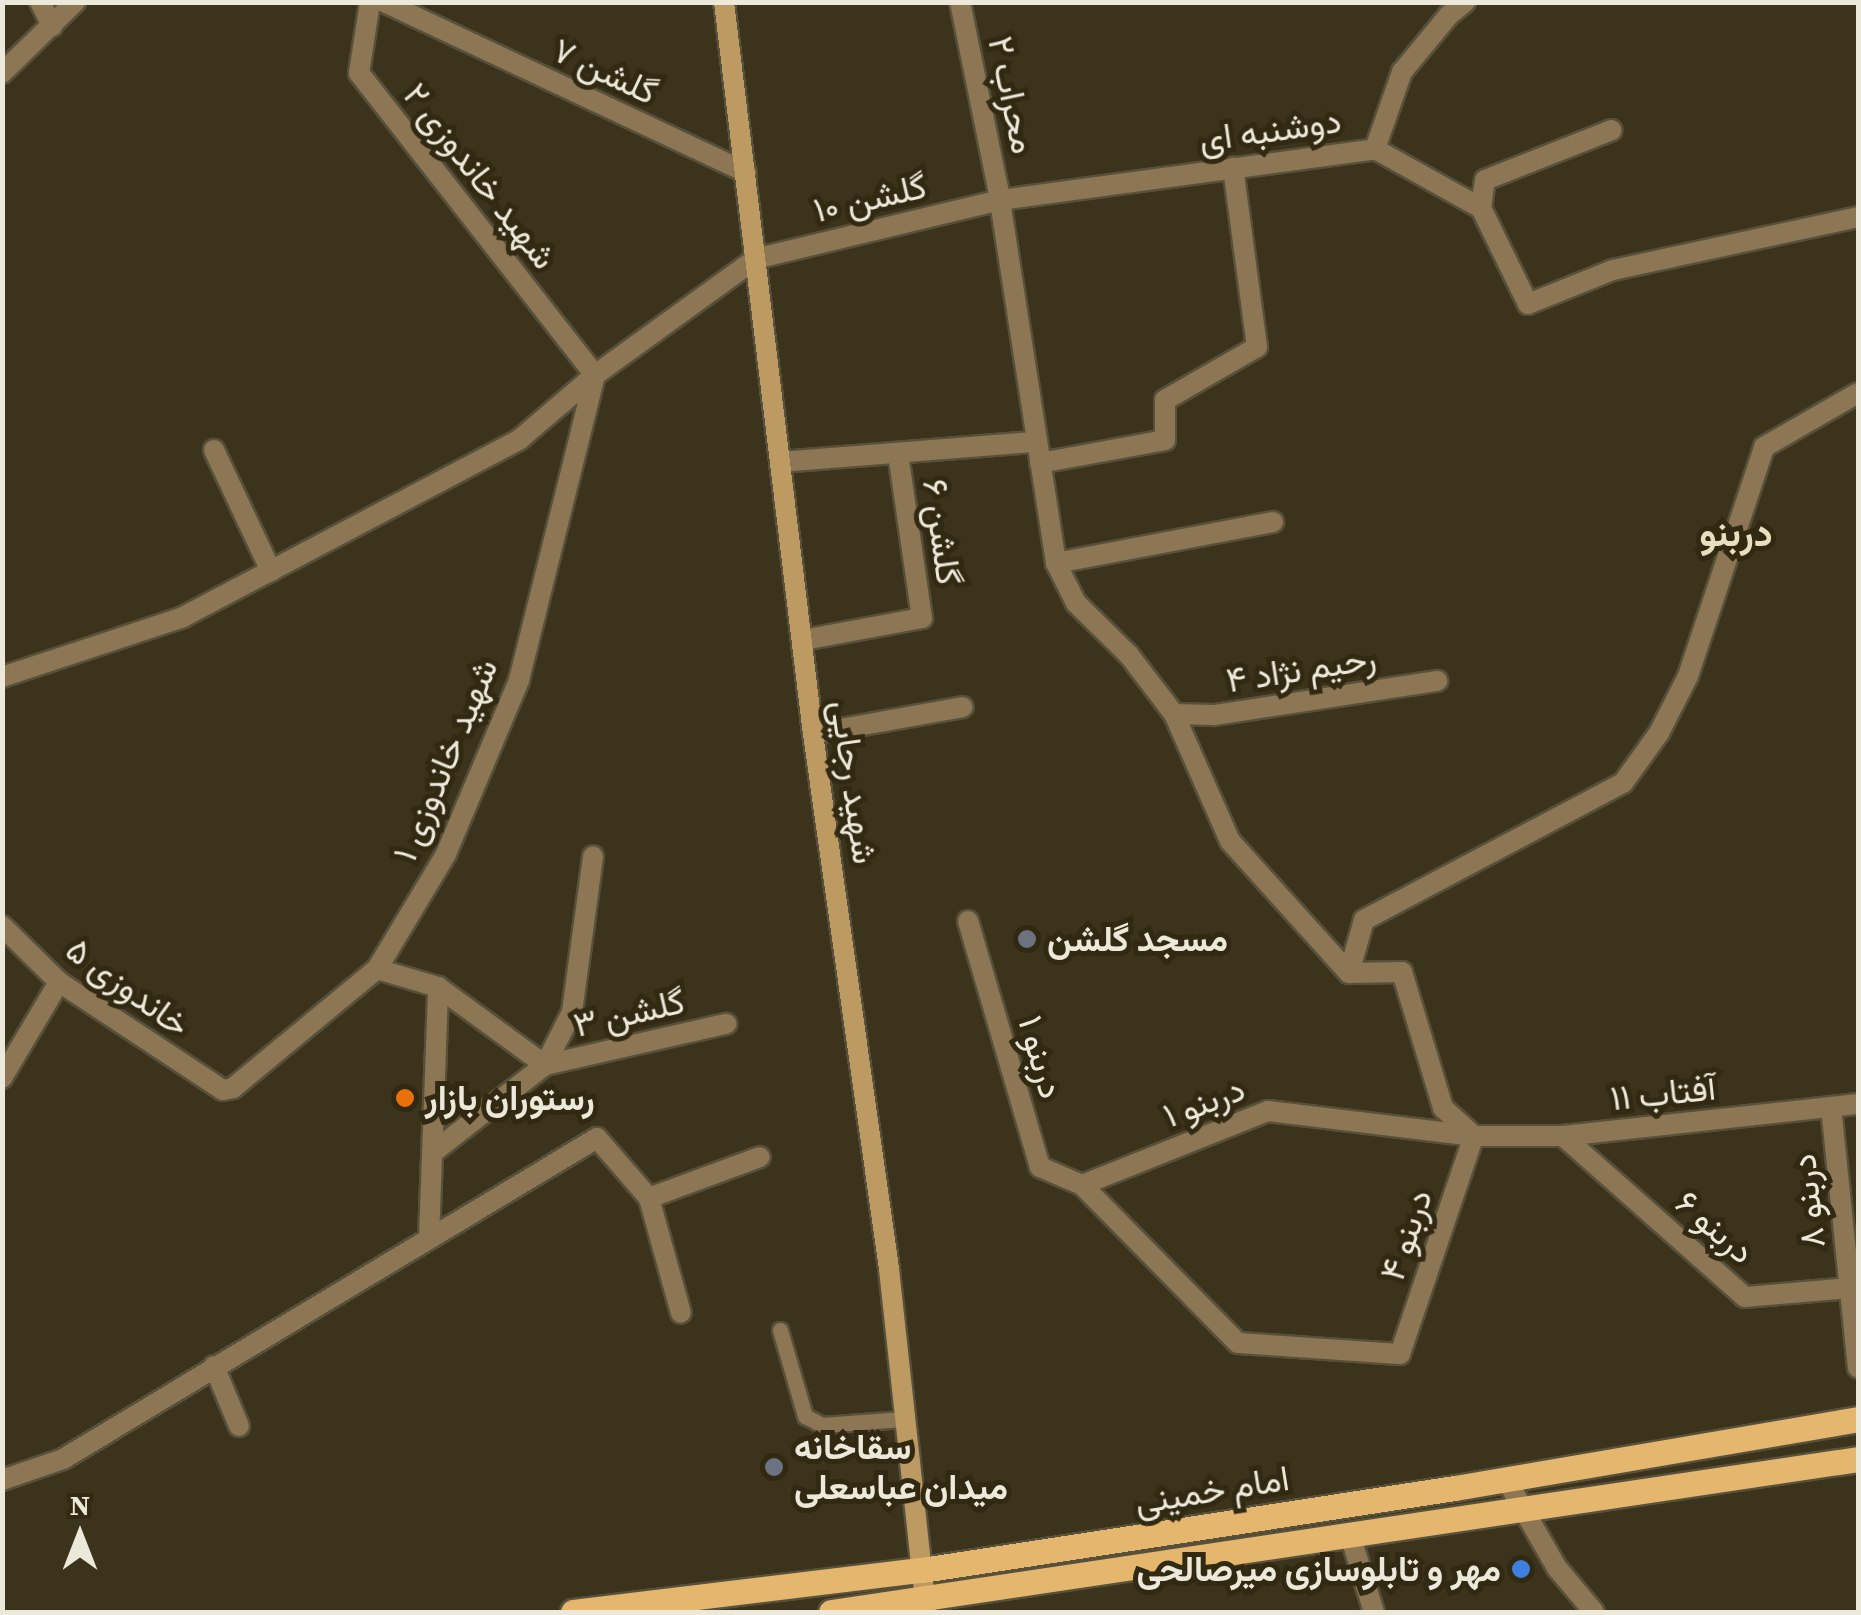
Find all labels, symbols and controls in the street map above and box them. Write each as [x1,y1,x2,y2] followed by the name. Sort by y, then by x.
[546,29,664,113] street label: ۷ گلشن
[979,33,1045,157] street label: ۲ محراب
[394,75,566,277] street label: ۲ شهید خاندوزی
[1196,99,1344,161] street label: دوشنبه ای
[810,165,930,231] street label: ۱۰ گلشن
[914,476,970,588] street label: ۶ گلشن
[1699,511,1773,557] district label: دربنو
[1223,636,1379,702] street label: رحیم نژاد ۴
[383,652,507,868] street label: ۱ شهید خاندوزی
[822,698,886,866] street label: شهید رجایی
[1047,918,1228,960] place label: مسجد گلشن
[58,928,198,1046] street label: خاندوزی ۵
[1016,928,1038,950] marker: مسجد گلشن
[569,980,689,1046] street label: ۳ گلشن
[1009,1011,1073,1103] street label: ۱ دربنو
[1157,1067,1251,1137] street label: دربنو ۱
[1608,1067,1718,1119] street label: آفتاب ۱۱
[425,1077,595,1119] place label: رستوران بازار
[394,1087,416,1109] marker: رستوران بازار
[1782,1152,1834,1250] street label: ۸ دربنو
[1667,1181,1763,1273] street label: ۶ دربنو
[1371,1184,1441,1286] street label: ۴ دربنو
[794,1426,1008,1508] place label: سقاخانه میدان عباسعلی
[763,1456,785,1478] marker: سقاخانه میدان عباسعلی
[1132,1457,1292,1523] street label: امام خمینی
[30,1485,130,1585] north arrow
[70,1486,90,1524] text: N
[1137,1548,1501,1590] place label: مهر و تابلوسازی میرصالحی
[1510,1558,1532,1580] marker: مهر و تابلوسازی میرصالحی

